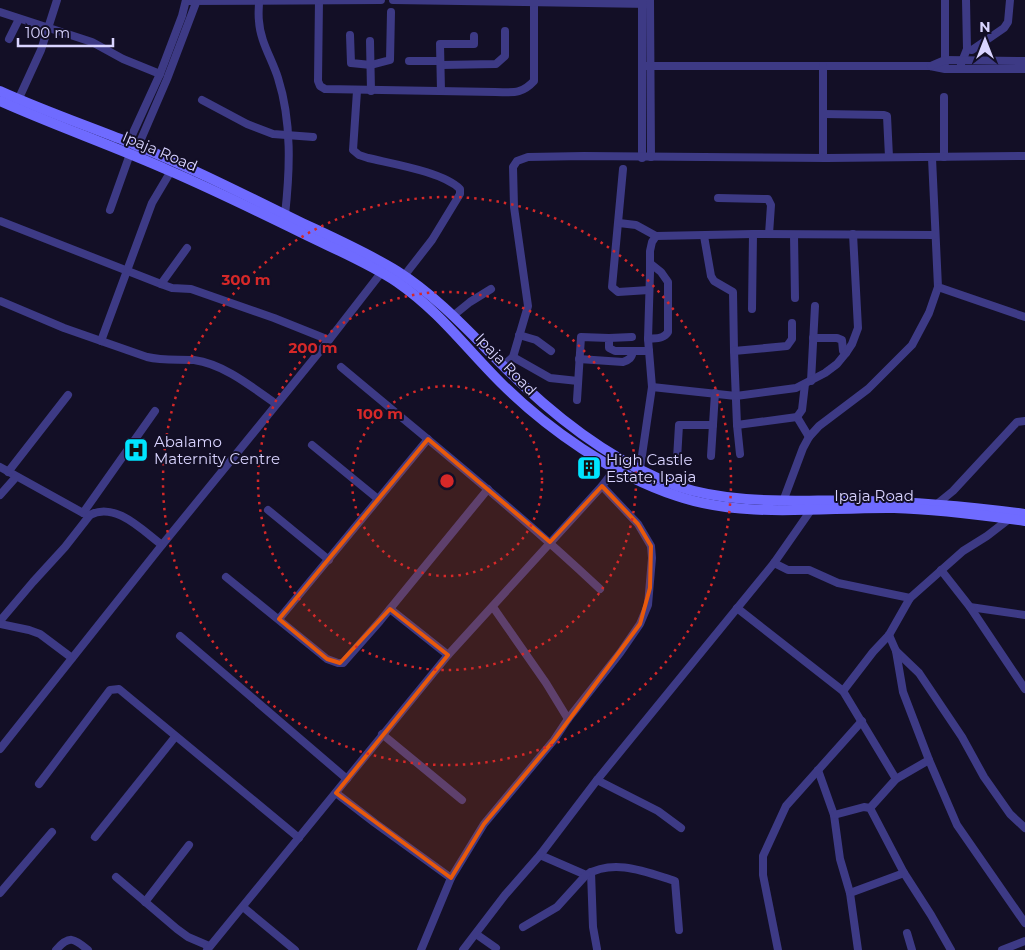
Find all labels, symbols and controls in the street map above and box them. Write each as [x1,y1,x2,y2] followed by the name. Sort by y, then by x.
[18,15,112,47] scale bar
[960,15,1010,65] north arrow
[979,18,991,36] text: N
[25,23,70,42] text: 100 m
[120,127,200,175] street label: Ipaja Road
[220,270,271,289] text: 300 m
[472,329,540,399] street label: Ipaja Road
[288,338,338,357] text: 200 m
[357,404,403,423] text: 100 m
[154,432,280,468] place label: Abalamo Maternity Centre
[123,437,149,463] hospital icon: Abalamo Maternity Centre
[606,450,696,486] place label: High Castle Estate, Ipaja
[576,455,602,481] building icon: High Castle Estate, Ipaja
[438,472,456,490] centre of rings
[834,486,914,505] street label: Ipaja Road

